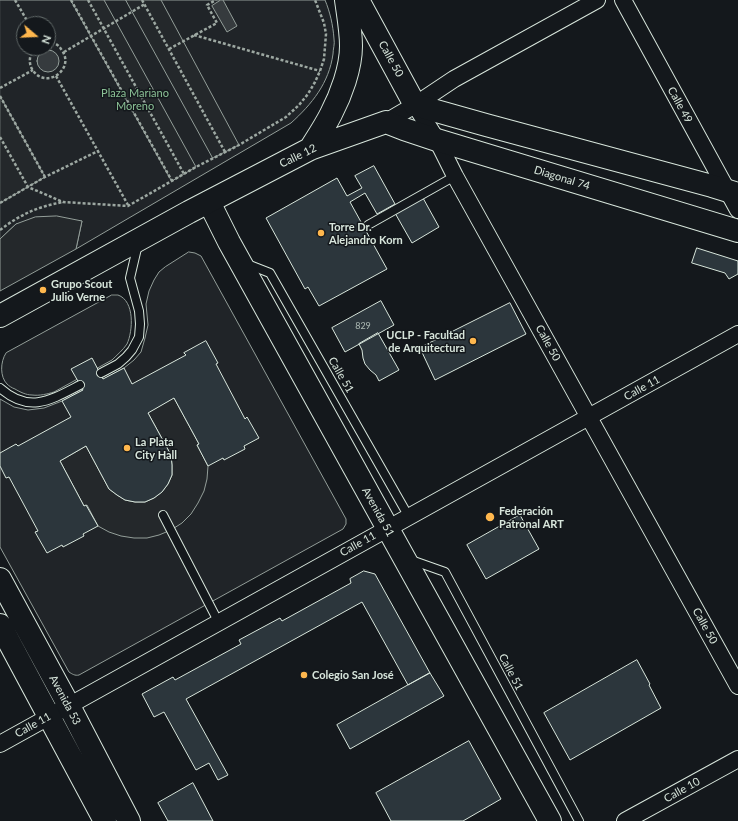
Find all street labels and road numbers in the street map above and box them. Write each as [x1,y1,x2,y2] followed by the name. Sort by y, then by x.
[376,39,406,79] street label: Calle 50
[665,85,695,125] street label: Calle 49
[277,141,319,171] street label: Calle 12
[532,163,592,193] street label: Diagonal 74
[533,323,563,363] street label: Calle 50
[325,355,357,395] street label: Calle 51
[622,373,662,403] street label: Calle 11
[359,485,397,539] street label: Avenida 51
[338,529,378,559] street label: Calle 11
[690,606,720,646] street label: Calle 50
[496,652,526,692] street label: Calle 51
[46,673,84,727] street label: Avenida 53
[13,710,53,740] street label: Calle 11
[662,775,702,805] street label: Calle 10

